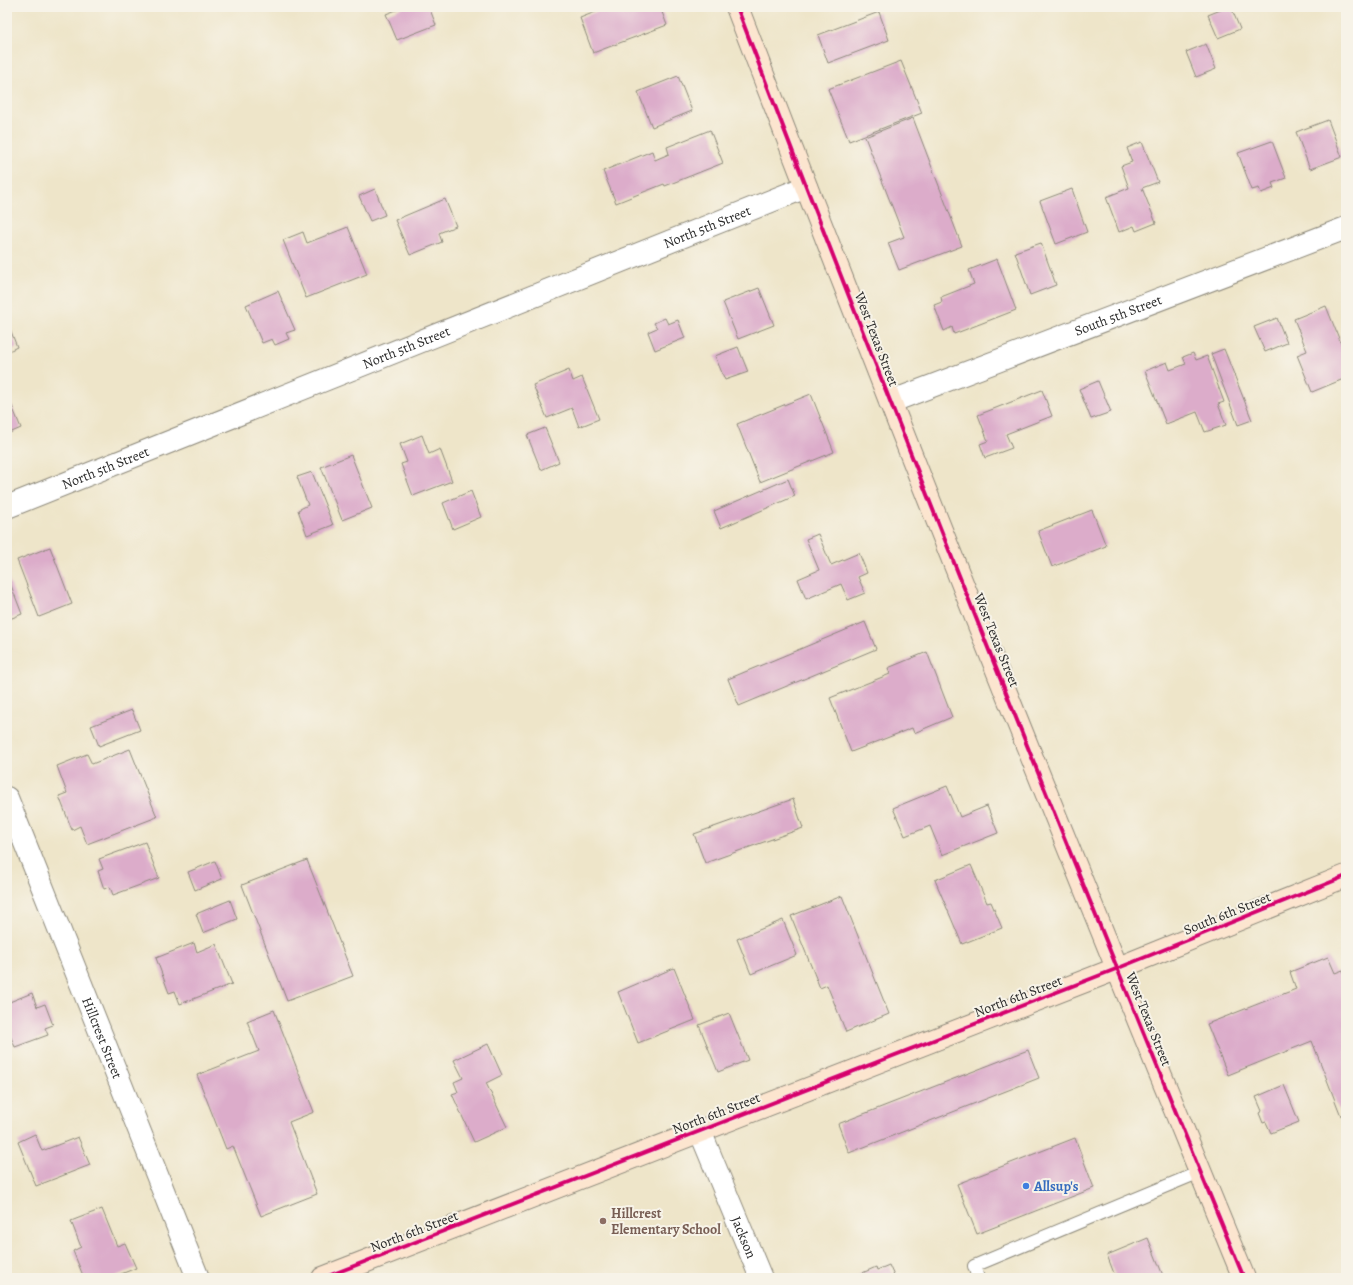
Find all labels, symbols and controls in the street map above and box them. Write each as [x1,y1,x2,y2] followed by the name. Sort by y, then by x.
[661,201,754,253] street label: North 5th Street
[849,288,903,390] street label: West Texas Street
[1072,290,1165,341] street label: South 5th Street
[360,321,453,374] street label: North 5th Street
[59,442,152,494] street label: North 5th Street
[969,589,1024,690] street label: West Texas Street
[1181,887,1274,940] street label: South 6th Street
[1121,968,1176,1069] street label: West Texas Street
[971,971,1065,1022] street label: North 6th Street
[77,994,127,1082] street label: Hillcrest Street
[669,1088,763,1139] street label: North 6th Street
[1033,1177,1079,1196] place label: Allsup's
[1021,1181,1031,1191] marker: Allsup's
[611,1204,721,1239] place label: Hillcrest Elementary School
[367,1206,461,1257] street label: North 6th Street
[726,1213,761,1262] street label: Jackson
[598,1216,608,1226] marker: Hillcrest Elementary School

